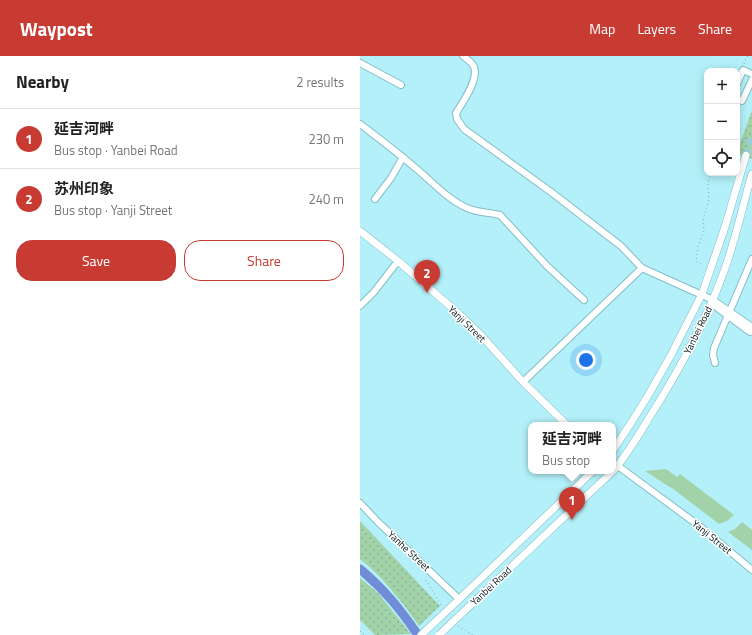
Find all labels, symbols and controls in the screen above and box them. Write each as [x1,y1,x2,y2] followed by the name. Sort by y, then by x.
[20,14,93,43] text: Waypost
[589,18,615,39] text: Map
[637,18,676,39] text: Layers
[698,18,732,39] text: Share
[704,68,740,176] map controls
[704,68,740,104] button: +
[16,69,69,95] text: Nearby
[296,72,344,92] text: 2 results
[704,104,740,140] button: −
[54,117,114,140] text: 延吉河畔
[25,129,33,149] text: 1
[308,129,344,149] text: 230 m
[54,140,178,160] text: Bus stop · Yanbei Road
[704,140,740,176] button: locate
[54,177,114,200] text: 苏州印象
[25,189,33,209] text: 2
[308,189,344,209] text: 240 m
[54,200,172,220] text: Bus stop · Yanji Street
[16,240,176,281] button: Save
[184,240,344,281] button: Share
[414,260,440,293] pin: 2
[445,302,490,346] street label: Yanji Street
[680,304,716,356] street label: Yanbei Road
[576,350,596,370] your location
[528,422,616,474] popup
[542,427,602,450] text: 延吉河畔
[542,450,590,470] text: Bus stop
[559,487,585,520] pin: 1
[689,516,736,558] street label: Yanji Street
[384,527,434,575] street label: Yanhe Street
[467,563,515,609] street label: Yanbei Road

